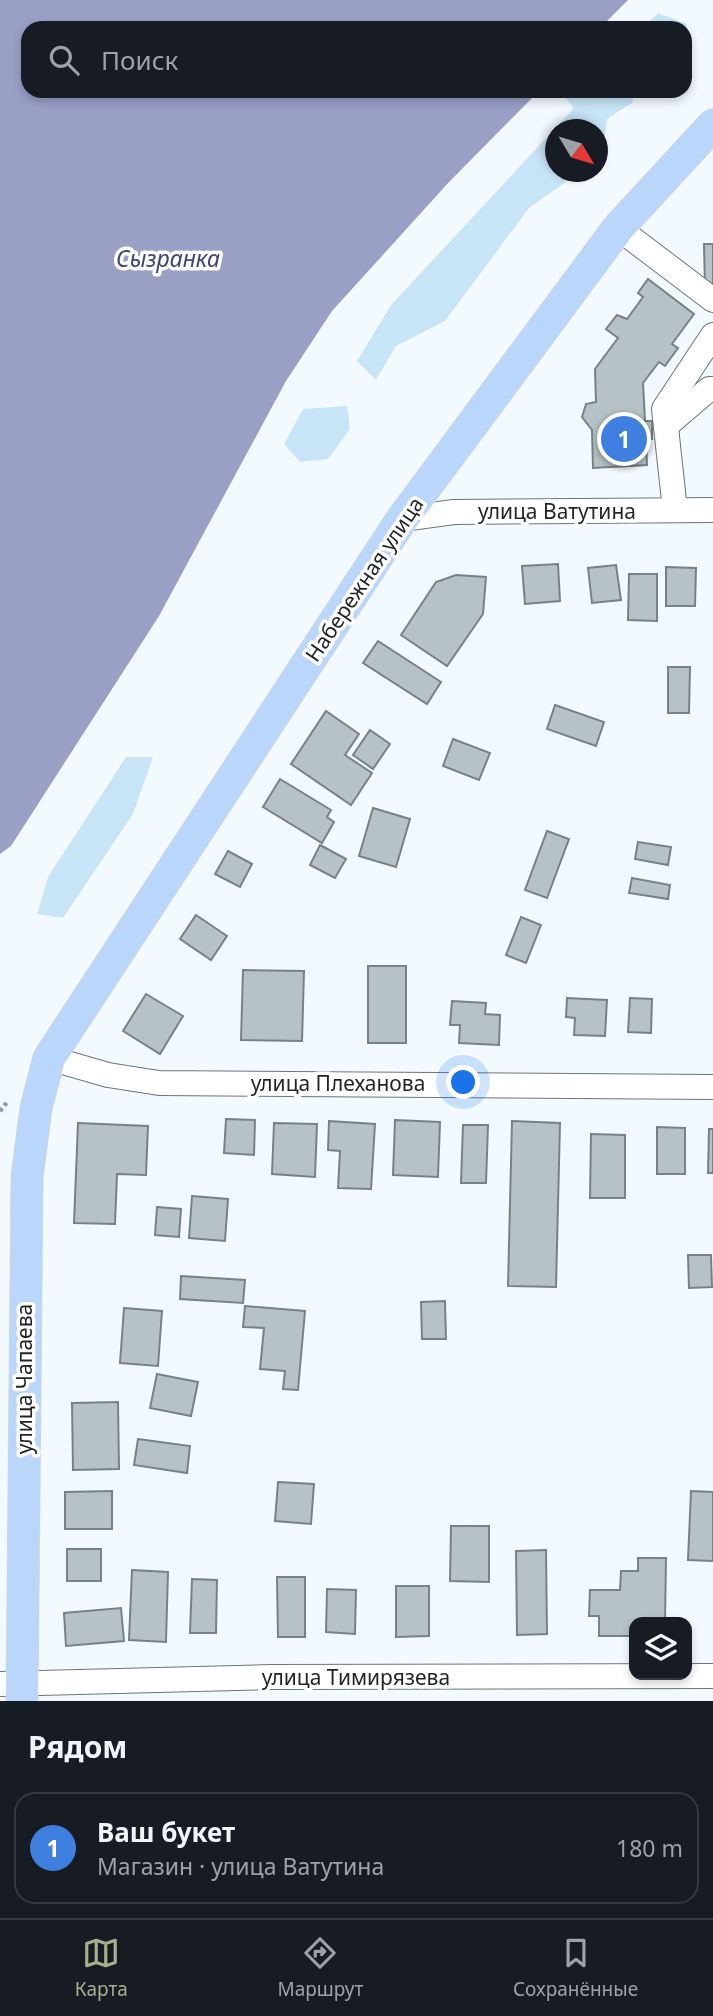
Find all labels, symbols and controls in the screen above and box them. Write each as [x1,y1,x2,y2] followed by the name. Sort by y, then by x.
[21,21,692,98] search box
[45,41,83,79] icon: search
[101,42,178,78] text: Поиск
[545,119,608,182] north arrow
[116,242,220,274] water label: Сызранка
[601,413,647,465] pin: 1
[298,491,430,667] street label: Набережная улица
[478,497,636,525] street label: улица Ватутина
[446,1065,480,1099] your location
[251,1069,425,1097] street label: улица Плеханова
[10,1304,38,1454] street label: улица Чапаева
[629,1617,692,1680] map controls
[629,1617,692,1680] button: layers
[262,1663,450,1691] street label: улица Тимирязева
[28,1726,127,1767] text: Рядом
[97,1814,235,1850] text: Ваш букет
[46,1832,60,1864] text: 1
[616,1832,683,1864] text: 180 m
[97,1850,384,1882] text: Магазин · улица Ватутина
[75,1934,128,2002] tab: Карта
[277,1934,363,2002] tab: Маршрут
[513,1934,638,2002] tab: Сохранённые

